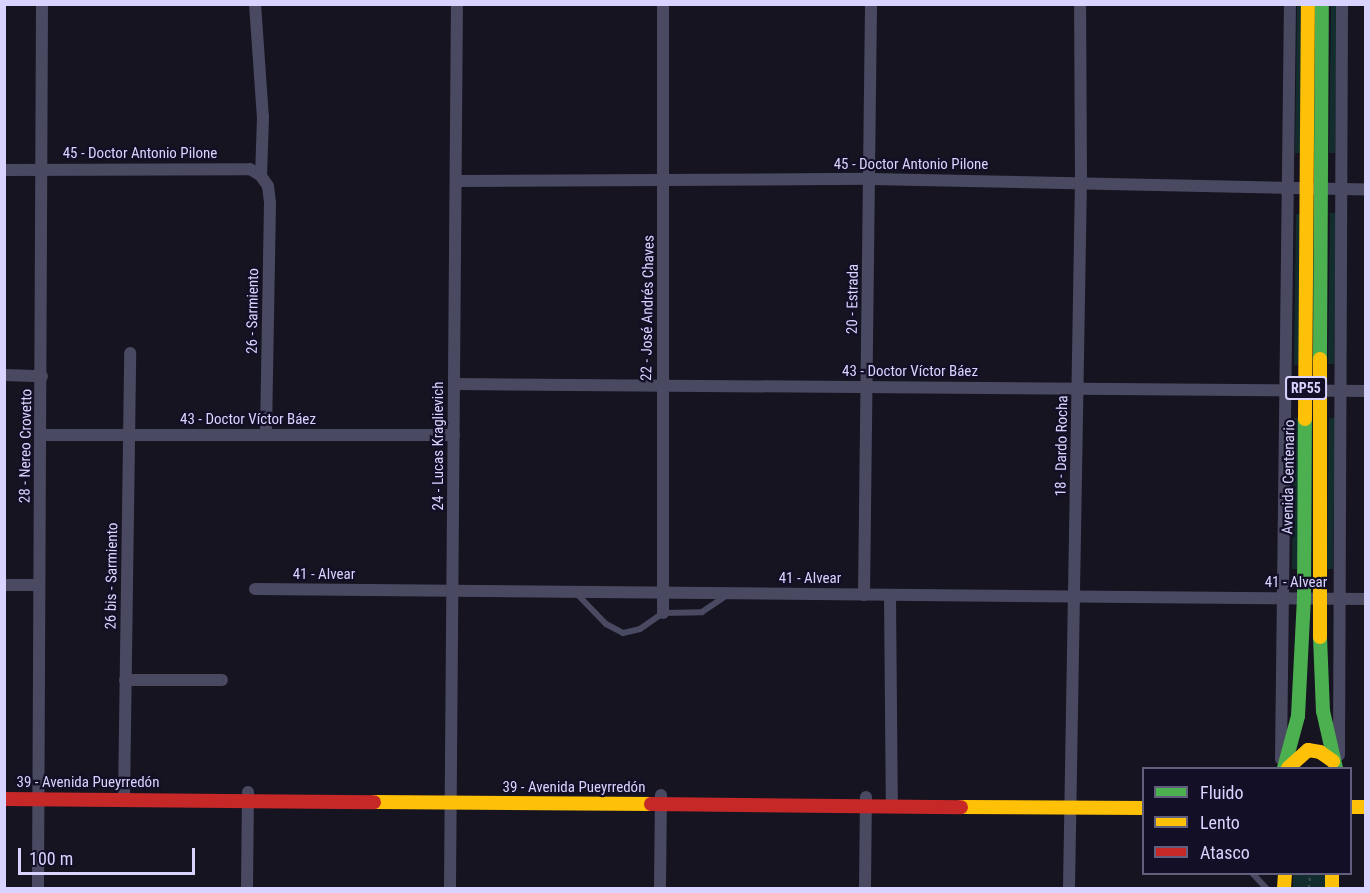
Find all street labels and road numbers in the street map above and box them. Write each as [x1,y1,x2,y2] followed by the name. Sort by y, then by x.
[63,145,217,163] street label: 45 - Doctor Antonio Pilone
[834,156,988,174] street label: 45 - Doctor Antonio Pilone
[638,235,658,381] street label: 22 - José Andrés Chaves
[843,264,863,334] street label: 20 - Estrada
[243,268,263,354] street label: 26 - Sarmiento
[842,363,978,381] street label: 43 - Doctor Víctor Báez
[1285,377,1327,399] road number: RP55
[430,382,448,510] street label: 24 - Lucas Kraglievich
[16,389,36,503] street label: 28 - Nereo Crovetto
[1052,395,1072,497] street label: 18 - Dardo Rocha
[180,411,316,429] street label: 43 - Doctor Víctor Báez
[1279,420,1299,534] street label: Avenida Centenario
[102,522,122,630] street label: 26 bis - Sarmiento
[293,566,355,584] street label: 41 - Alvear
[779,570,841,588] street label: 41 - Alvear
[1265,574,1327,592] street label: 41 - Alvear
[17,774,159,792] street label: 39 - Avenida Pueyrredón
[503,779,645,797] street label: 39 - Avenida Pueyrredón

